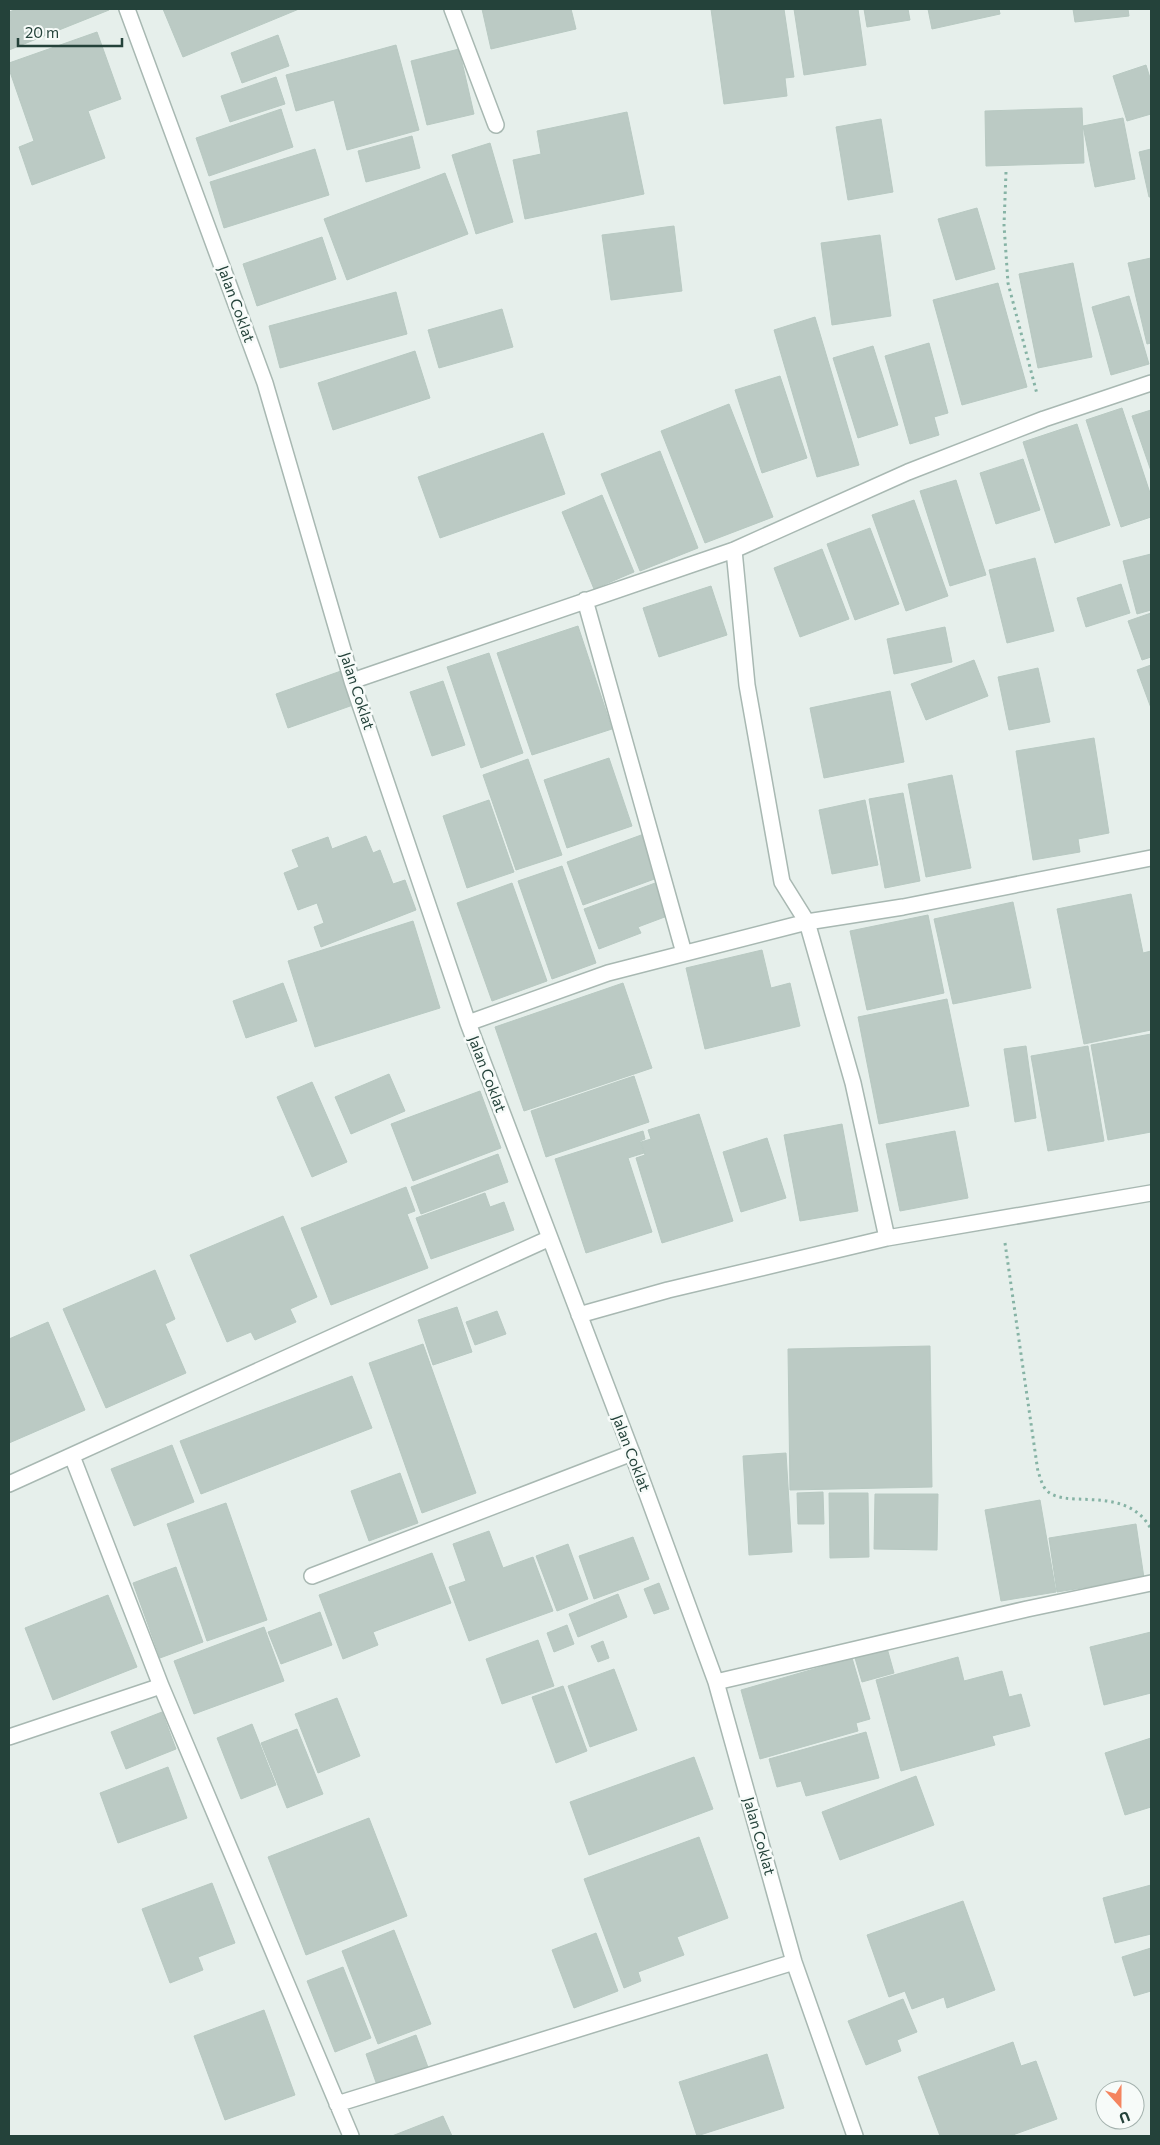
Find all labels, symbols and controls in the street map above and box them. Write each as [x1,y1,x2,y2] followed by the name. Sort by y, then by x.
[18,15,121,47] scale bar
[25,23,59,41] text: 20 m
[215,263,259,345] street label: Jalan Coklat
[337,650,379,732] street label: Jalan Coklat
[465,1033,511,1114] street label: Jalan Coklat
[609,1412,655,1493] street label: Jalan Coklat
[740,1795,780,1877] street label: Jalan Coklat
[1095,2080,1145,2130] north arrow
[1117,2108,1133,2127] text: U

